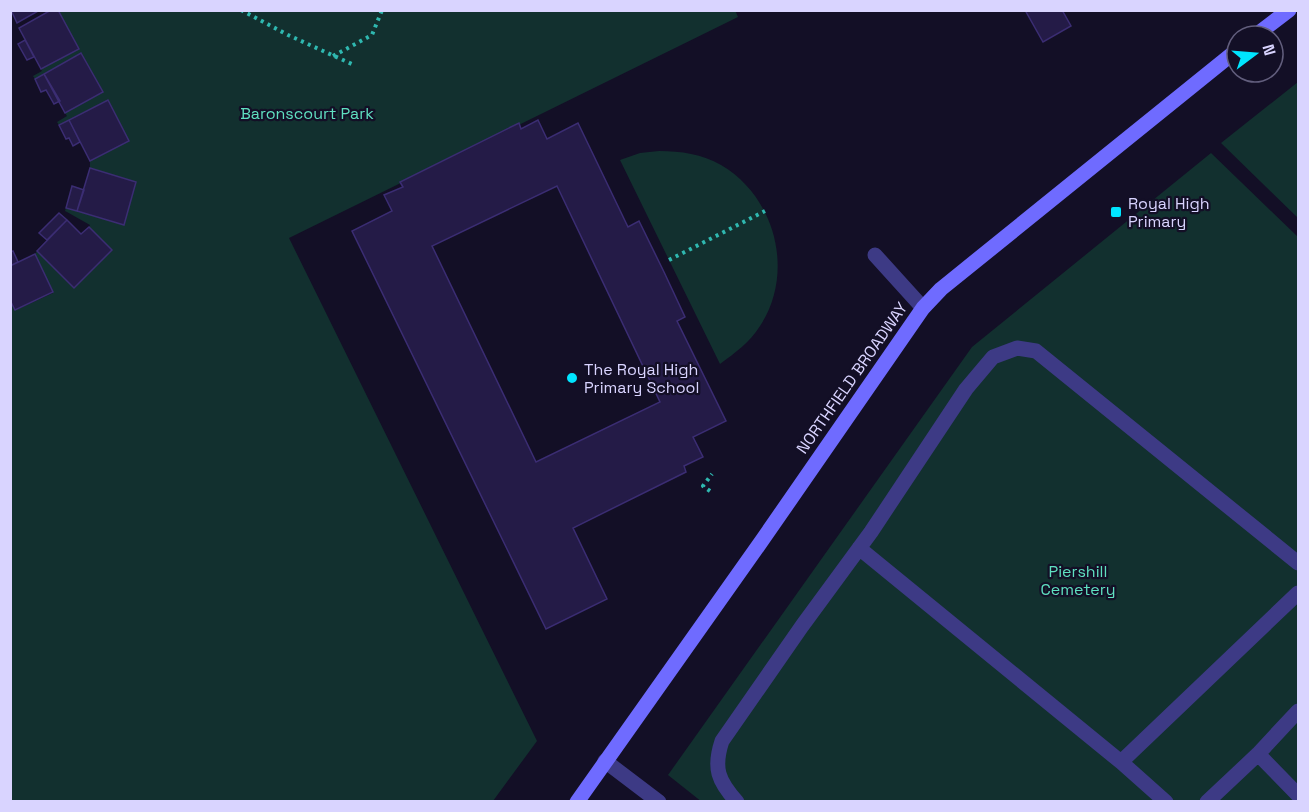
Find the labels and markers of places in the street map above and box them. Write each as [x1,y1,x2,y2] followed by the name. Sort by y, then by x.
[1128,193,1210,232] place label: Royal High Primary
[1109,205,1123,219] marker: Royal High Primary
[584,359,699,398] place label: The Royal High Primary School
[565,371,579,385] marker: The Royal High Primary School

